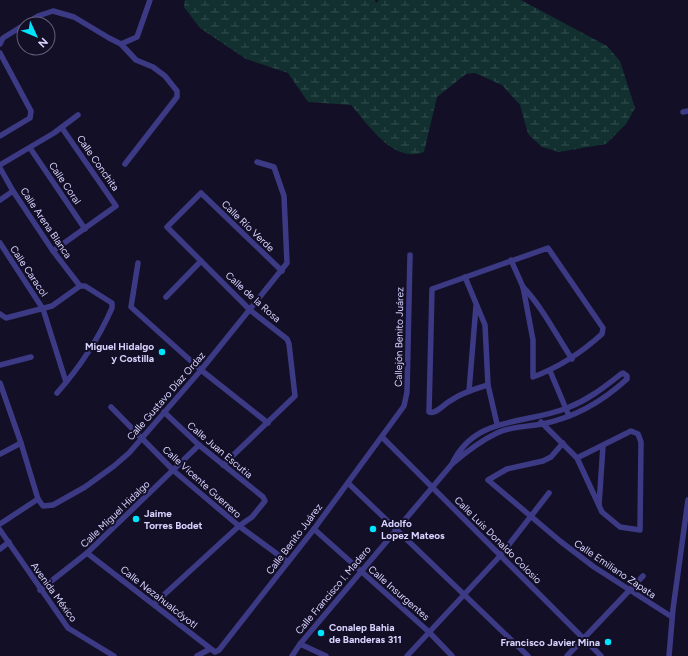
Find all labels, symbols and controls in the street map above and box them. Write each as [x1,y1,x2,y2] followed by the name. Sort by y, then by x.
[16,16,56,56] north arrow
[35,35,50,50] text: N
[74,132,122,194] street label: Calle Conchita
[46,159,84,207] street label: Calle Coral
[17,185,75,261] street label: Calle Arena Blanca
[219,198,277,255] street label: Calle Río Verde
[7,243,51,299] street label: Calle Caracol
[223,269,283,325] street label: Calle de la Rosa
[392,287,406,387] street label: Callejón Benito Juárez
[85,340,154,365] place label: Miguel Hidalgo y Costilla
[157,347,167,357] marker: Miguel Hidalgo y Costilla
[124,349,208,443] street label: Calle Gustavo Díaz Ordaz
[185,419,255,481] street label: Calle Juan Escutia
[160,443,244,521] street label: Calle Vicente Guerrero
[78,477,153,551] street label: Calle Miguel Hidalgo
[452,494,545,587] street label: Calle Luis Donaldo Colosio
[263,501,325,577] street label: Calle Benito Juárez
[144,507,203,532] place label: Jaime Torres Bodet
[131,514,141,524] marker: Jaime Torres Bodet
[381,517,445,542] place label: Adolfo Lopez Mateos
[368,524,378,534] marker: Adolfo Lopez Mateos
[571,537,659,601] street label: Calle Emiliano Zapata
[292,543,374,637] street label: Calle Francisco I. Madero
[28,560,80,625] street label: Avenida México
[118,563,200,631] street label: Calle Nezahualcóyotl
[366,563,433,623] street label: Calle Insurgentes
[329,621,402,646] place label: Conalep Bahia de Banderas 311
[316,628,326,638] marker: Conalep Bahia de Banderas 311
[501,636,600,649] place label: Francisco Javier Mina
[603,637,613,647] marker: Francisco Javier Mina

